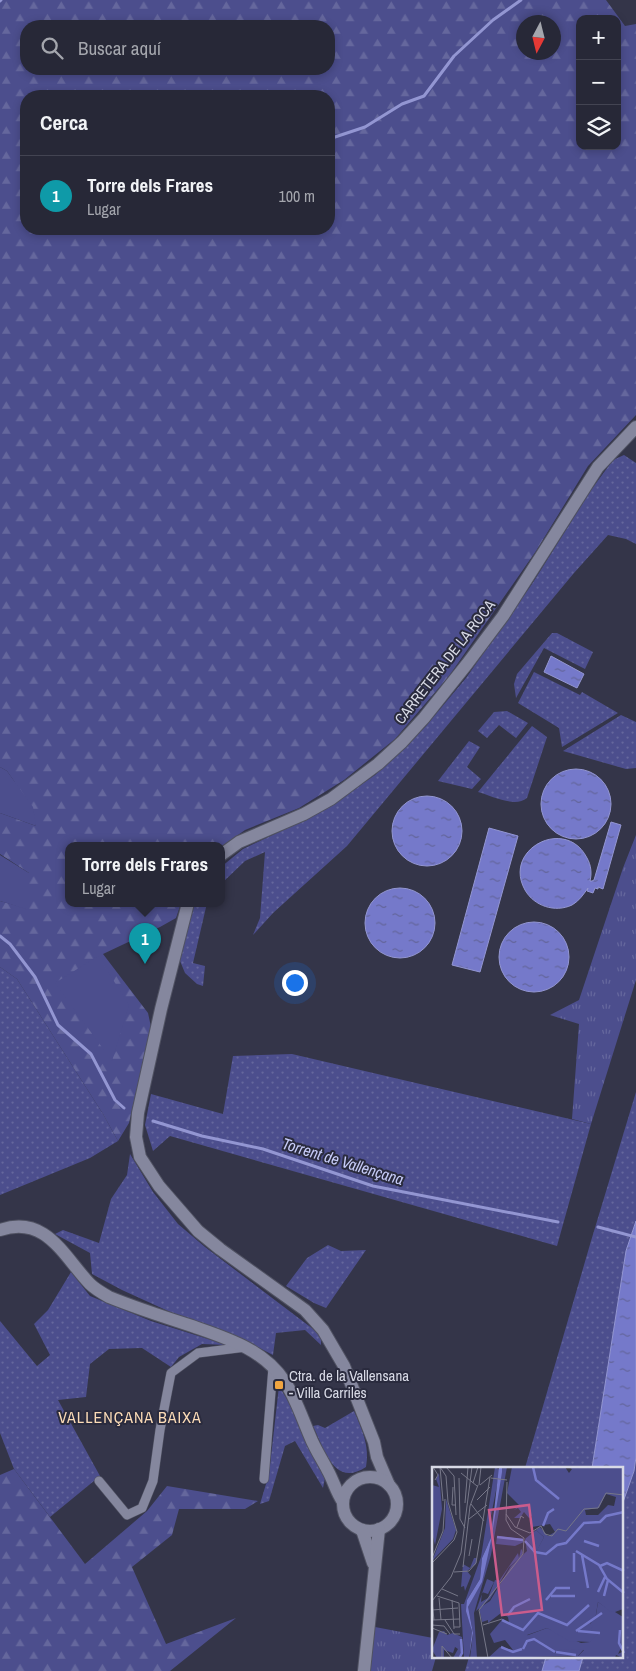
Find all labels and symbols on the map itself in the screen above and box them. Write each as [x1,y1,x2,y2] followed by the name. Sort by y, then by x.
[516,15,561,60] north arrow
[389,595,500,728] street label: CARRETERA DE LA ROCA
[129,923,161,964] pin: 1
[282,970,308,996] your location
[279,1132,407,1190] water label: Torrent de Vallençana
[289,1365,409,1403] place label: Ctra. de la Vallensana - Villa Carriles
[273,1379,285,1391] marker: Ctra. de la Vallensana - Villa Carriles
[58,1406,202,1428] district label: VALLENÇANA BAIXA
[432,1467,624,1658] inset map

